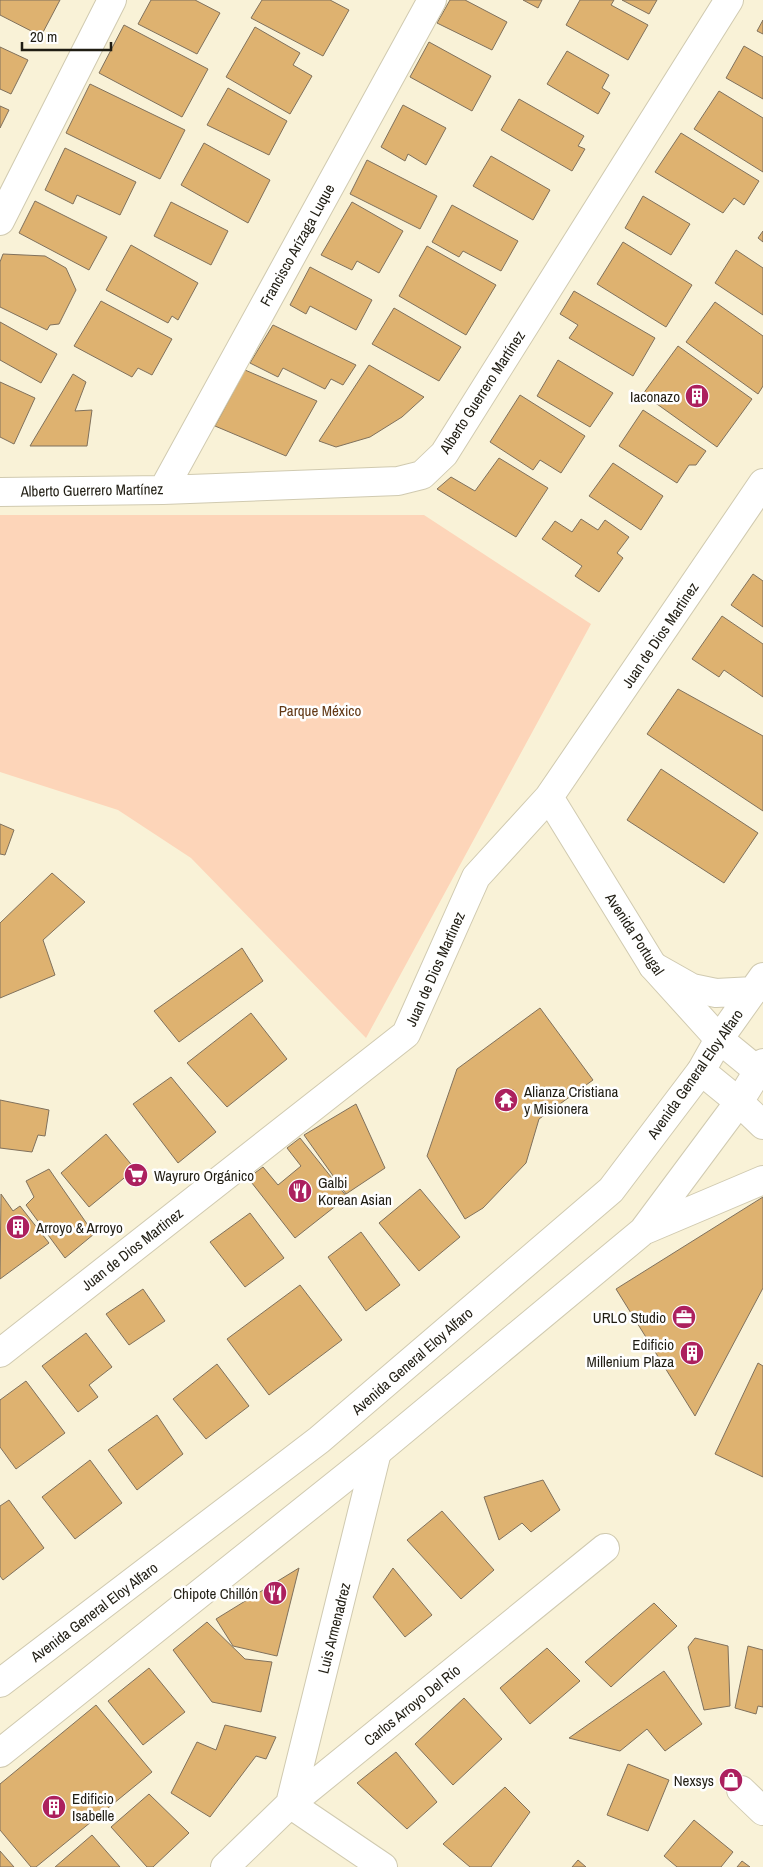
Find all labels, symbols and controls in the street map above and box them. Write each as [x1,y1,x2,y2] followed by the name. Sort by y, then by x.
[22,20,111,52] scale bar
[30,26,57,47] text: 20 m
[255,180,339,310] street label: Francisco Arízaga Luque
[434,326,530,458] street label: Alberto Guerrero Martínez
[684,383,710,409] building icon: Iaconazo
[630,386,680,407] place label: Iaconazo
[19,478,164,502] street label: Alberto Guerrero Martínez
[617,578,703,692] street label: Juan de Dios Martinez
[279,700,362,721] park label: Parque México
[600,888,669,979] street label: Avenida Portugal
[400,908,470,1030] street label: Juan de Dios Martinez
[642,1005,748,1144] street label: Avenida General Eloy Alfaro
[523,1081,619,1119] place label: Alianza Cristiana y Misionera
[493,1087,519,1113] temple icon: Alianza Cristiana y Misionera
[123,1162,149,1188] supermarket icon: Wayruro Orgánico
[154,1165,254,1186] place label: Wayruro Orgánico
[318,1172,392,1210] place label: Galbi Korean Asian
[287,1178,313,1204] restaurant icon: Galbi Korean Asian
[77,1203,187,1295] street label: Juan de Dios Martinez
[5,1214,31,1240] building icon: Arroyo & Arroyo
[35,1217,123,1238] place label: Arroyo & Arroyo
[346,1302,477,1420] street label: Avenida General Eloy Alfaro
[671,1304,697,1330] office icon: URLO Studio
[593,1307,666,1328] place label: URLO Studio
[587,1334,674,1372] place label: Edificio Millenium Plaza
[679,1340,705,1366] building icon: Edificio Millenium Plaza
[25,1557,162,1667] street label: Avenida General Eloy Alfaro
[262,1580,288,1606] restaurant icon: Chipote Chillón
[313,1580,355,1676] street label: Luis Armenadrez
[173,1583,258,1604] place label: Chipote Chillón
[359,1659,465,1751] street label: Carlos Arroyo Del Río
[718,1767,744,1793] shop icon: Nexsys
[674,1770,714,1791] place label: Nexsys
[72,1788,115,1826] place label: Edificio Isabelle
[41,1794,67,1820] building icon: Edificio Isabelle

